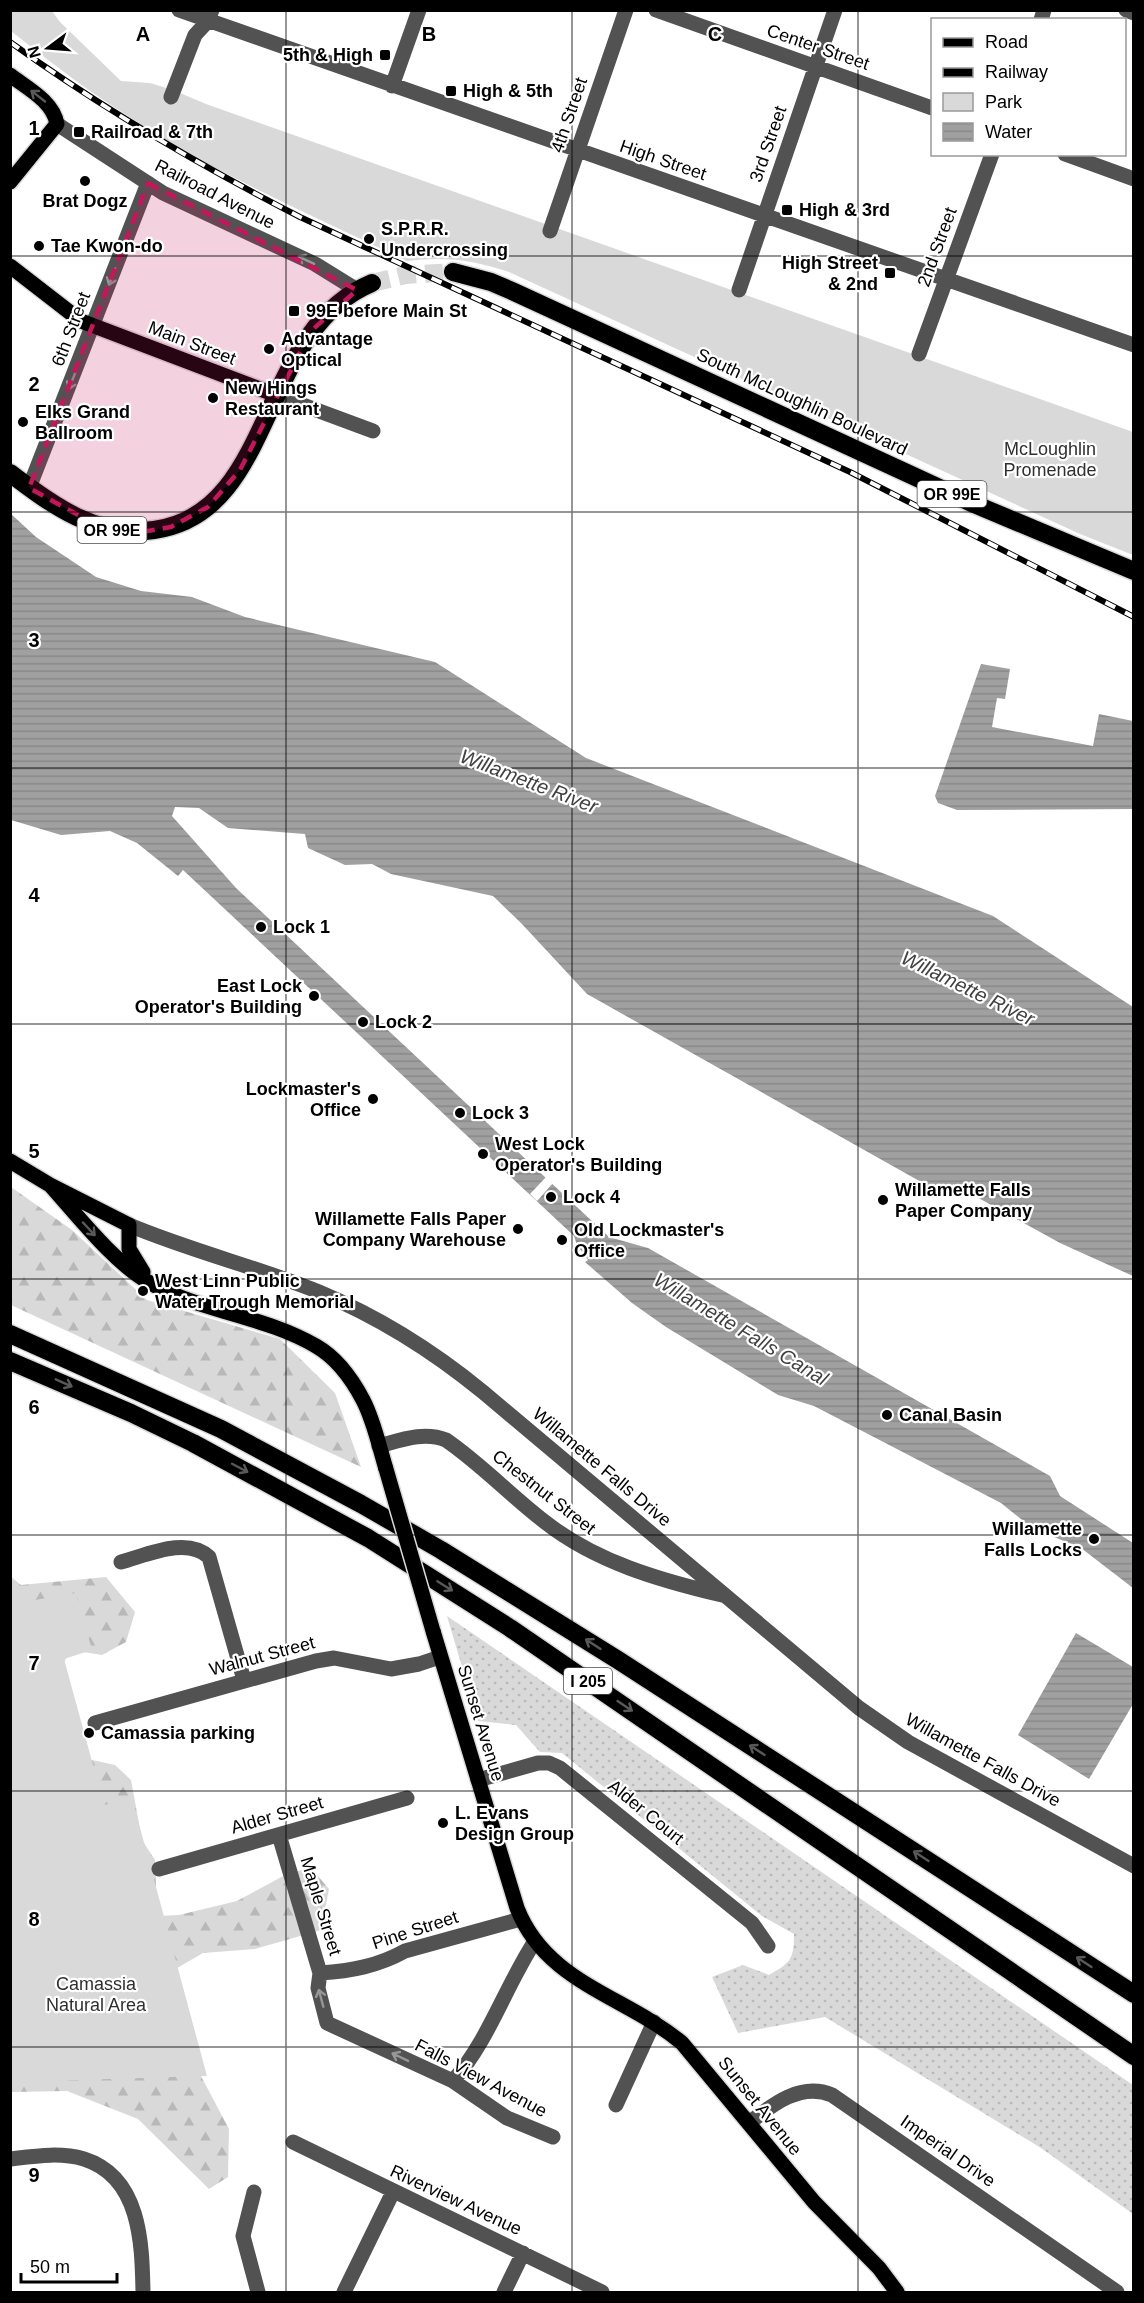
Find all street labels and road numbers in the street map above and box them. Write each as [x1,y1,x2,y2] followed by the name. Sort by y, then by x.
[764,20,872,74] street label: Center Street
[547,75,591,155] street label: 4th Street
[746,103,790,185] street label: 3rd Street
[617,136,709,184] street label: High Street
[152,155,278,233] street label: Railroad Avenue
[913,205,961,289] street label: 2nd Street
[48,289,94,369] street label: 6th Street
[145,317,239,369] street label: Main Street
[693,344,911,460] street label: South McLoughlin Boulevard
[918,481,986,507] road number: OR 99E
[78,517,146,543] road number: OR 99E
[529,1403,675,1531] street label: Willamette Falls Drive
[489,1446,599,1538] street label: Chestnut Street
[207,1632,317,1680] street label: Walnut Street
[454,1662,508,1784] street label: Sunset Avenue
[564,1668,612,1694] road number: I 205
[902,1709,1064,1811] street label: Willamette Falls Drive
[604,1776,688,1848] street label: Alder Court
[229,1792,325,1838] street label: Alder Street
[297,1854,345,1958] street label: Maple Street
[370,1907,460,1953] street label: Pine Street
[412,2035,550,2121] street label: Falls View Avenue
[714,2053,806,2159] street label: Sunset Avenue
[897,2111,999,2191] street label: Imperial Drive
[387,2161,525,2239] street label: Riverview Avenue

